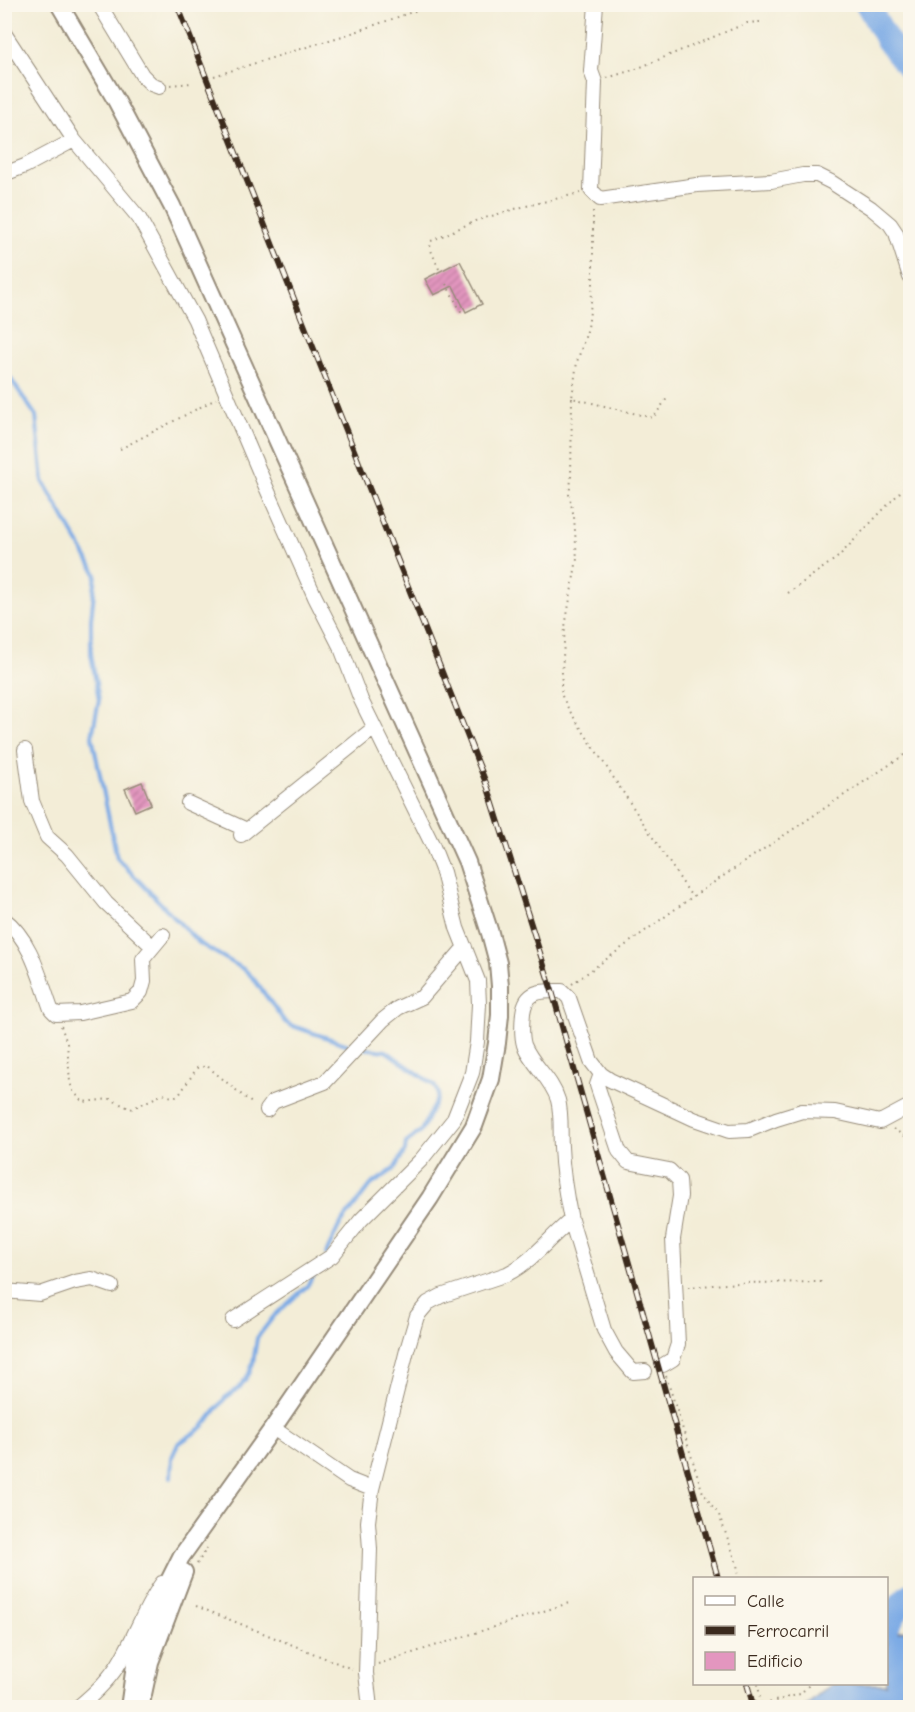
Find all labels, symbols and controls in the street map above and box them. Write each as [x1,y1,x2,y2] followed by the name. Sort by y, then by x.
[693,1577,888,1685] legend
[747,1591,784,1612] text: Calle
[747,1621,829,1642] text: Ferrocarril
[747,1651,803,1672] text: Edificio

